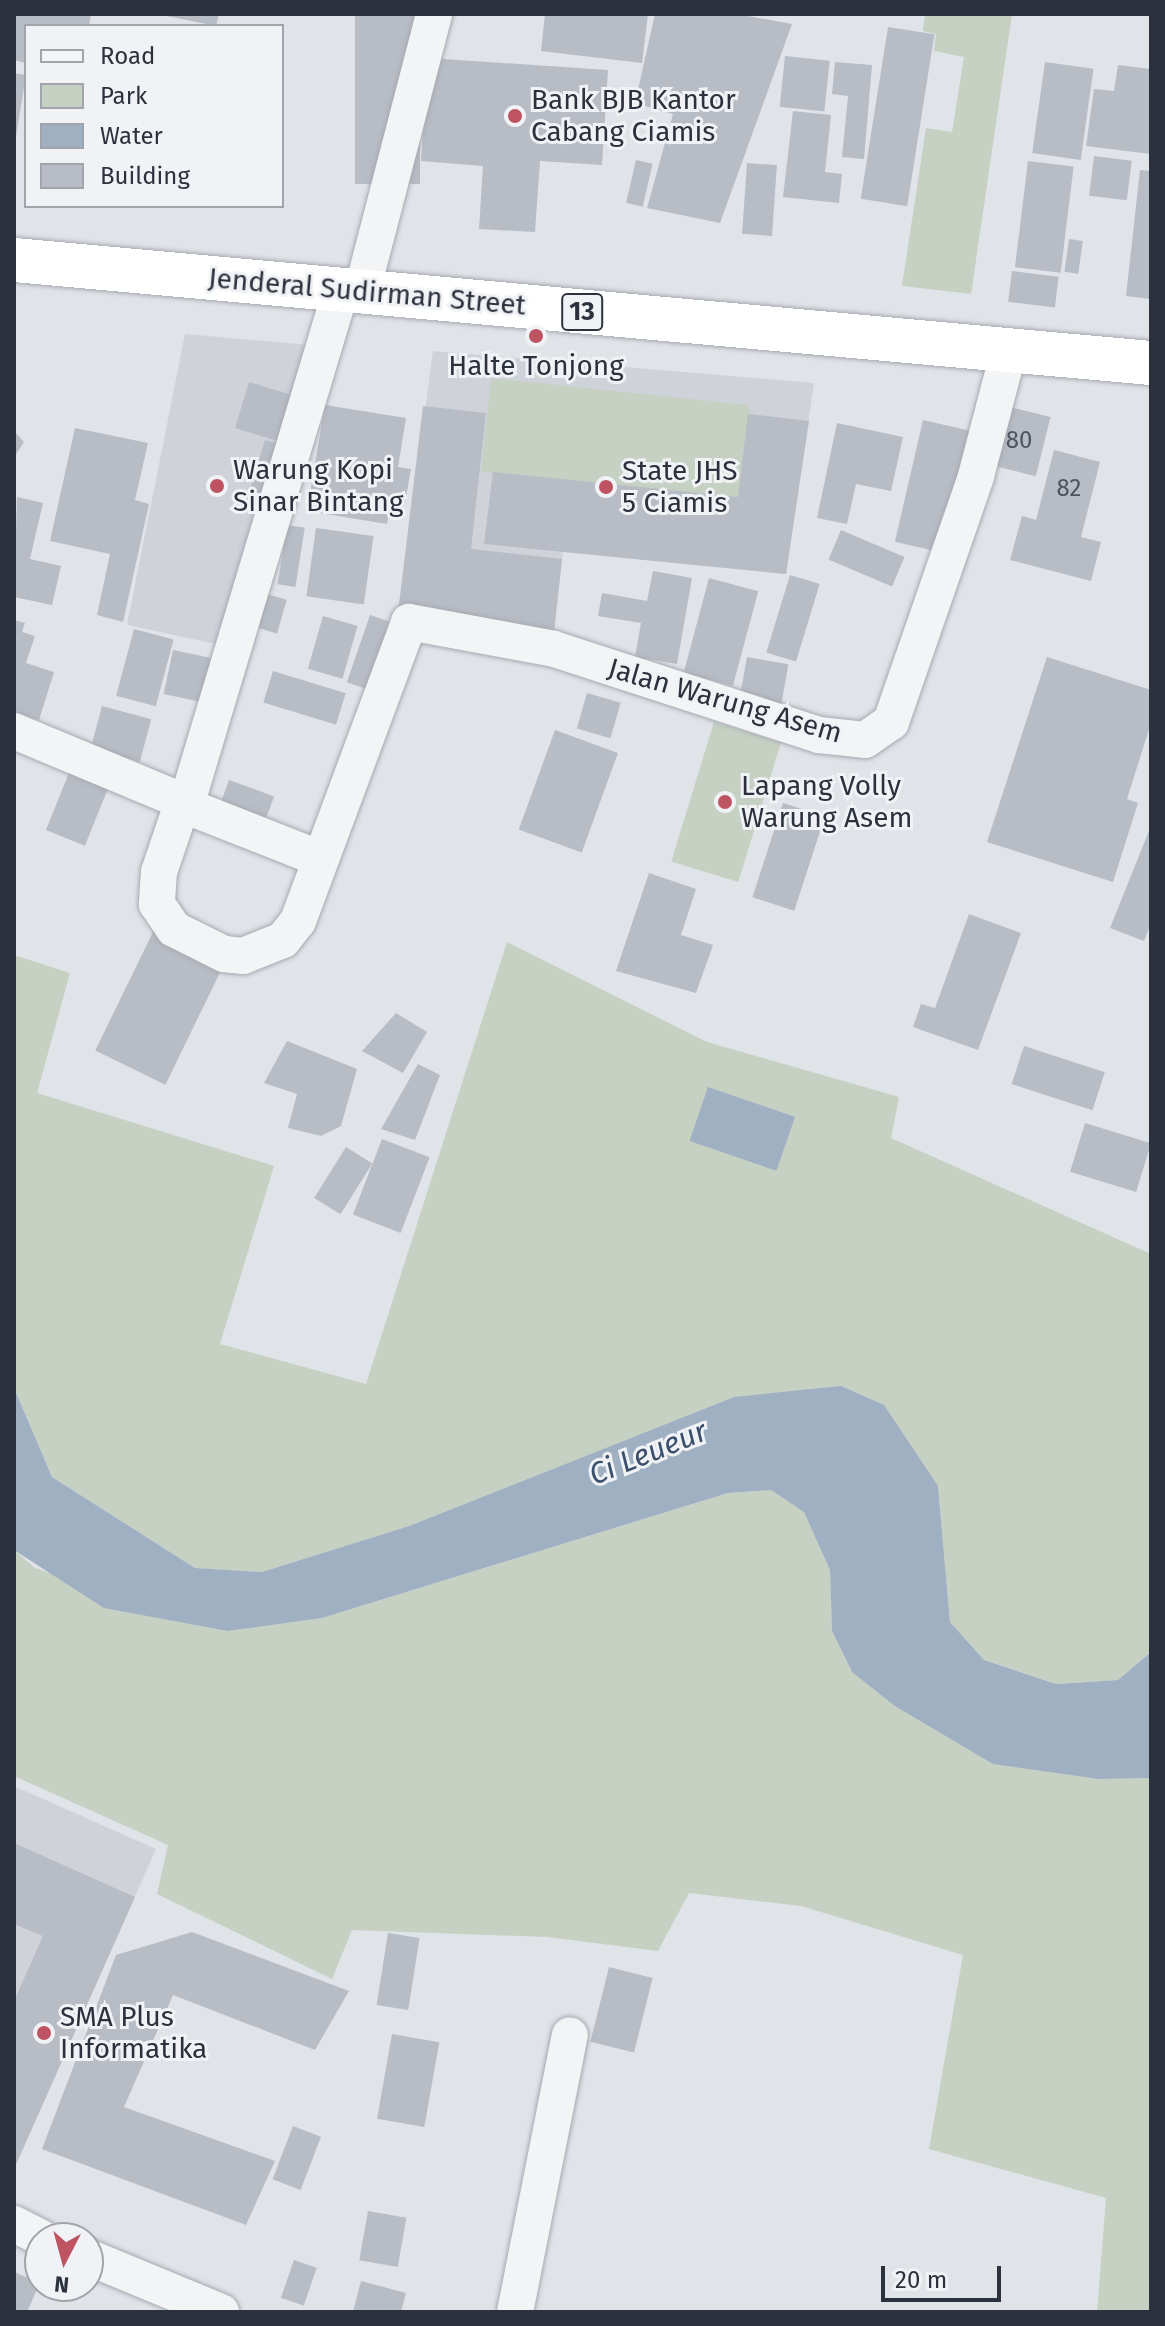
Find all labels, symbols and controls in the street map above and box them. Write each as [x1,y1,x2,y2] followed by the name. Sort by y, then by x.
[24,24,284,208] legend
[100,42,155,70] text: Road
[100,82,147,110] text: Park
[531,83,736,149] place label: Bank BJB Kantor Cabang Ciamis
[506,107,524,125] marker: Bank BJB Kantor Cabang Ciamis
[100,122,163,150] text: Water
[100,162,190,190] text: Building
[207,261,527,323] street label: Jenderal Sudirman Street
[560,290,604,334] road number: 13
[527,327,545,345] marker: Halte Tonjong
[448,349,624,383] place label: Halte Tonjong
[1006,427,1032,455] house number: 80
[233,453,403,519] place label: Warung Kopi Sinar Bintang
[622,454,738,520] place label: State JHS 5 Ciamis
[1057,475,1081,503] house number: 82
[208,477,226,495] marker: Warung Kopi Sinar Bintang
[597,478,615,496] marker: State JHS 5 Ciamis
[604,651,846,751] street label: Jalan Warung Asem
[741,769,912,835] place label: Lapang Volly Warung Asem
[716,793,734,811] marker: Lapang Volly Warung Asem
[584,1413,712,1493] water label: Ci Leueur
[60,2000,207,2066] place label: SMA Plus Informatika
[35,2024,53,2042] marker: SMA Plus Informatika
[24,2222,104,2302] north arrow
[885,2250,1005,2300] scale bar
[895,2266,947,2294] text: 20 m
[53,2270,70,2299] text: N

